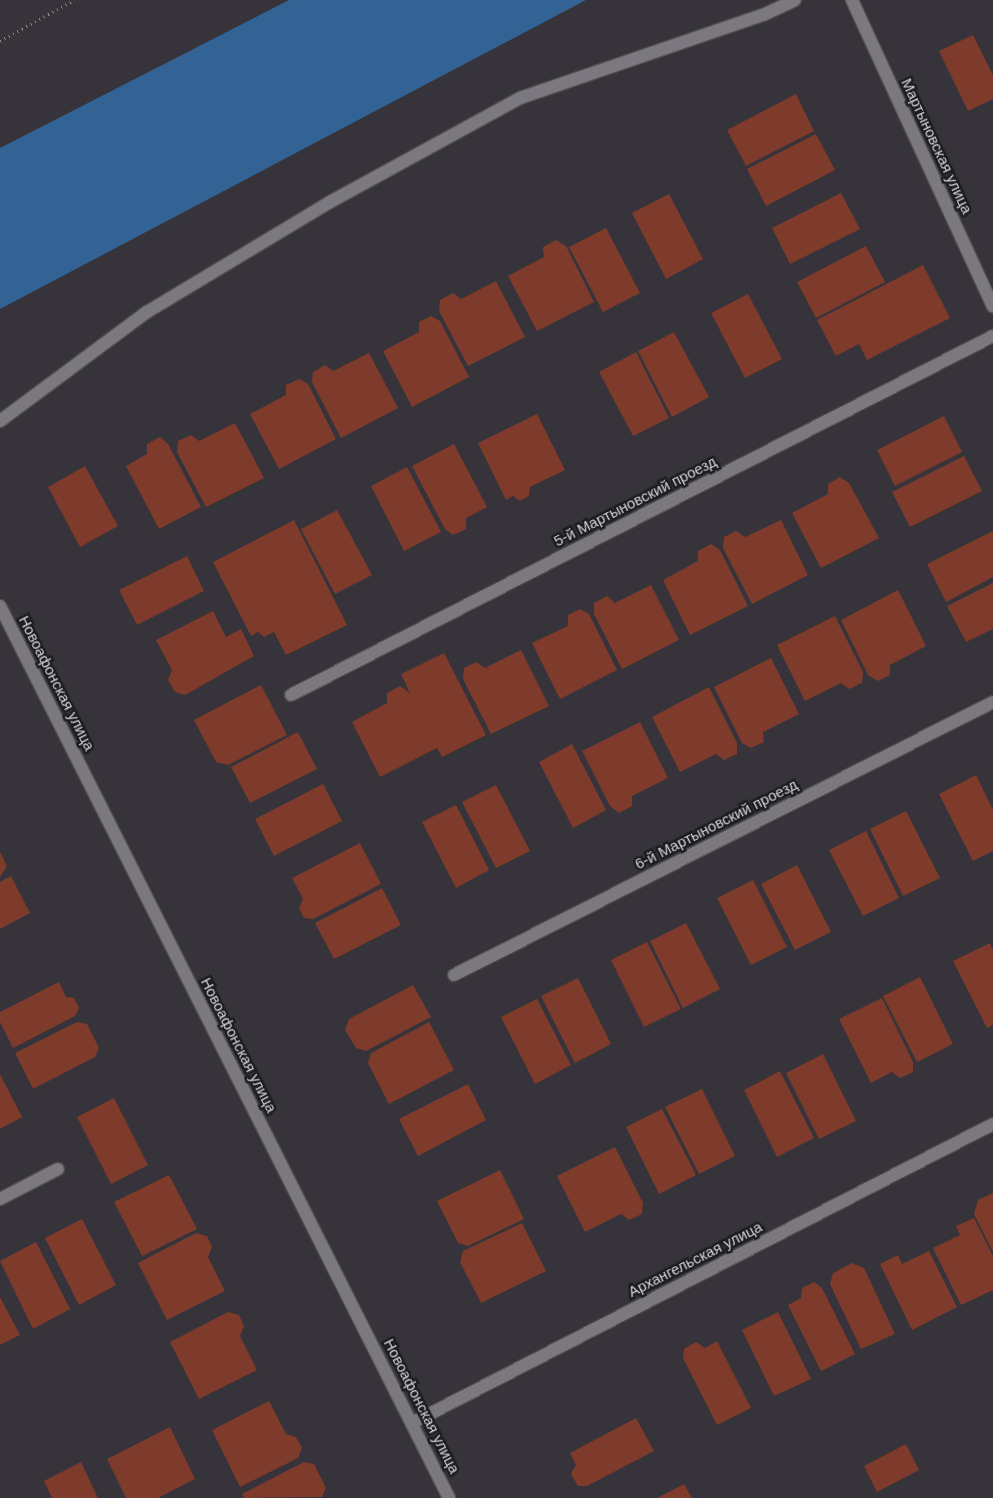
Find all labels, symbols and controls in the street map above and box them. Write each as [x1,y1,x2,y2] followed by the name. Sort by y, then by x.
[898,75,976,217] street label: Мартыновская улица
[551,452,719,550] street label: 5-й Мартыновский проезд
[15,613,99,753] street label: Новоафонская улица
[632,775,800,873] street label: 6-й Мартыновский проезд
[197,975,281,1115] street label: Новоафонская улица
[625,1217,765,1301] street label: Архангельская улица
[380,1336,464,1476] street label: Новоафонская улица

